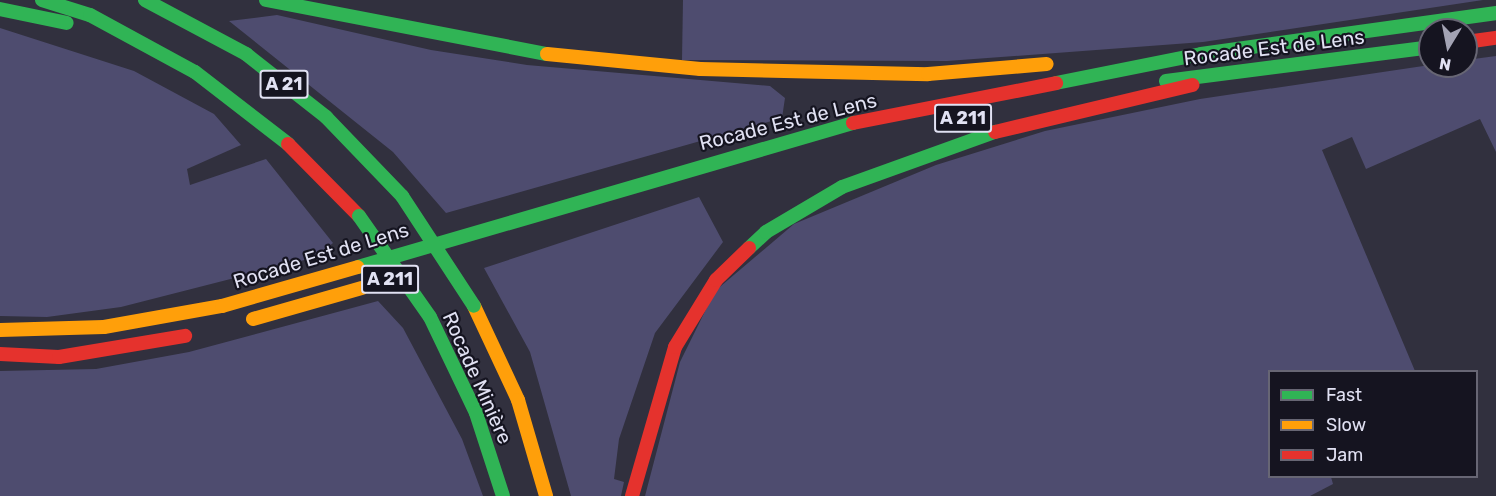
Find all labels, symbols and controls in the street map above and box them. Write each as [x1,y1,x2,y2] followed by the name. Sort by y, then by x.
[1418,18,1478,78] north arrow
[1182,25,1366,71] street label: Rocade Est de Lens
[1438,54,1452,75] text: N
[258,69,310,99] road number: A 21
[697,88,879,156] street label: Rocade Est de Lens
[933,103,993,133] road number: A 211
[230,218,412,294] street label: Rocade Est de Lens
[360,264,420,294] road number: A 211
[437,308,517,448] street label: Rocade Minière
[1268,370,1478,478] legend
[1326,384,1362,406] text: Fast
[1326,414,1366,436] text: Slow
[1326,444,1363,466] text: Jam

